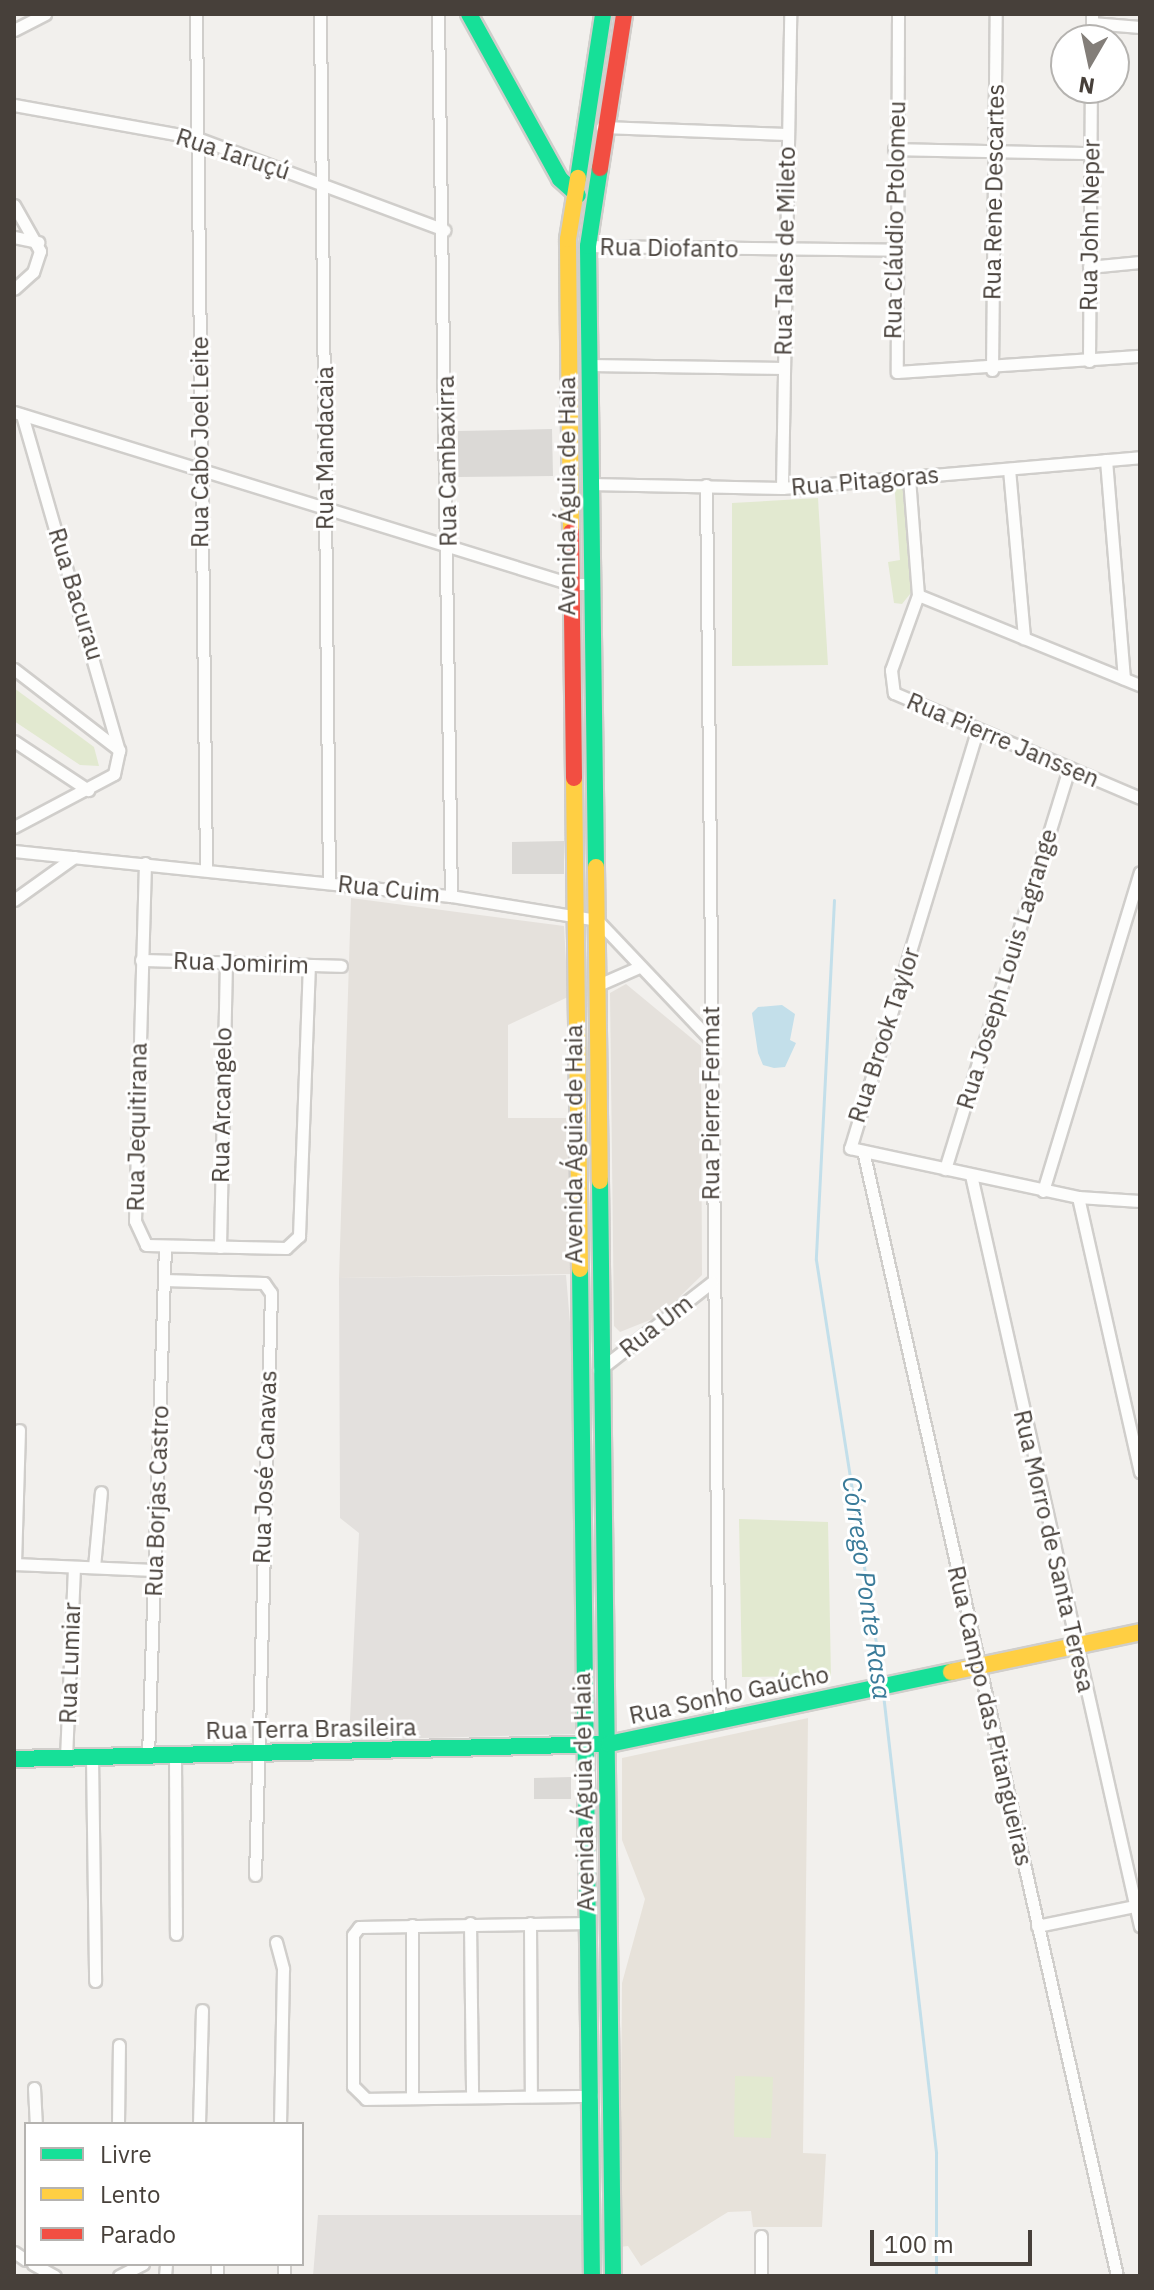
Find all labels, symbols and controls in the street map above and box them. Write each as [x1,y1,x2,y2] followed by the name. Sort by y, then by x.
[1050,24,1130,104] north arrow
[1076,71,1097,102] text: N
[978,84,1010,300] street label: Rua Rene Descartes
[879,101,911,339] street label: Rua Cláudio Ptolomeu
[172,122,294,186] street label: Rua Iaruçú
[1074,139,1106,311] street label: Rua John Neper
[769,146,801,356] street label: Rua Tales de Mileto
[599,232,739,264] street label: Rua Diofanto
[186,336,214,548] street label: Rua Cabo Joel Leite
[311,366,339,530] street label: Rua Mandacaia
[431,375,463,547] street label: Rua Cambaxirra
[553,376,581,616] street label: Avenida Águia de Haia
[790,460,940,502] street label: Rua Pitagoras
[42,524,110,664] street label: Rua Bacurau
[902,686,1104,794] street label: Rua Pierre Janssen
[951,825,1063,1113] street label: Rua Joseph Louis Lagrange
[336,869,442,909] street label: Rua Cuim
[842,944,926,1126] street label: Rua Brook Taylor
[173,946,309,980] street label: Rua Jomirim
[697,1006,725,1200] street label: Rua Pierre Fermat
[560,1024,588,1264] street label: Avenida Águia de Haia
[206,1027,238,1183] street label: Rua Arcangelo
[121,1042,153,1212] street label: Rua Jequitirana
[614,1289,698,1363] street label: Rua Um
[247,1370,283,1564] street label: Rua José Canavas
[139,1405,175,1597] street label: Rua Borjas Castro
[1007,1407,1101,1695] street label: Rua Morro de Santa Teresa
[836,1474,898,1702] water label: Córrego Ponte Rasa
[941,1563,1039,1869] street label: Rua Campo das Pitangueiras
[53,1602,87,1724] street label: Rua Lumiar
[626,1660,832,1730] street label: Rua Sonho Gaúcho
[568,1672,600,1912] street label: Avenida Águia de Haia
[205,1713,417,1745] street label: Rua Terra Brasileira
[24,2122,304,2266] legend
[100,2138,152,2170] text: Livre
[100,2178,160,2210] text: Lento
[874,2214,1036,2264] scale bar
[100,2218,176,2250] text: Parado
[884,2228,954,2260] text: 100 m

